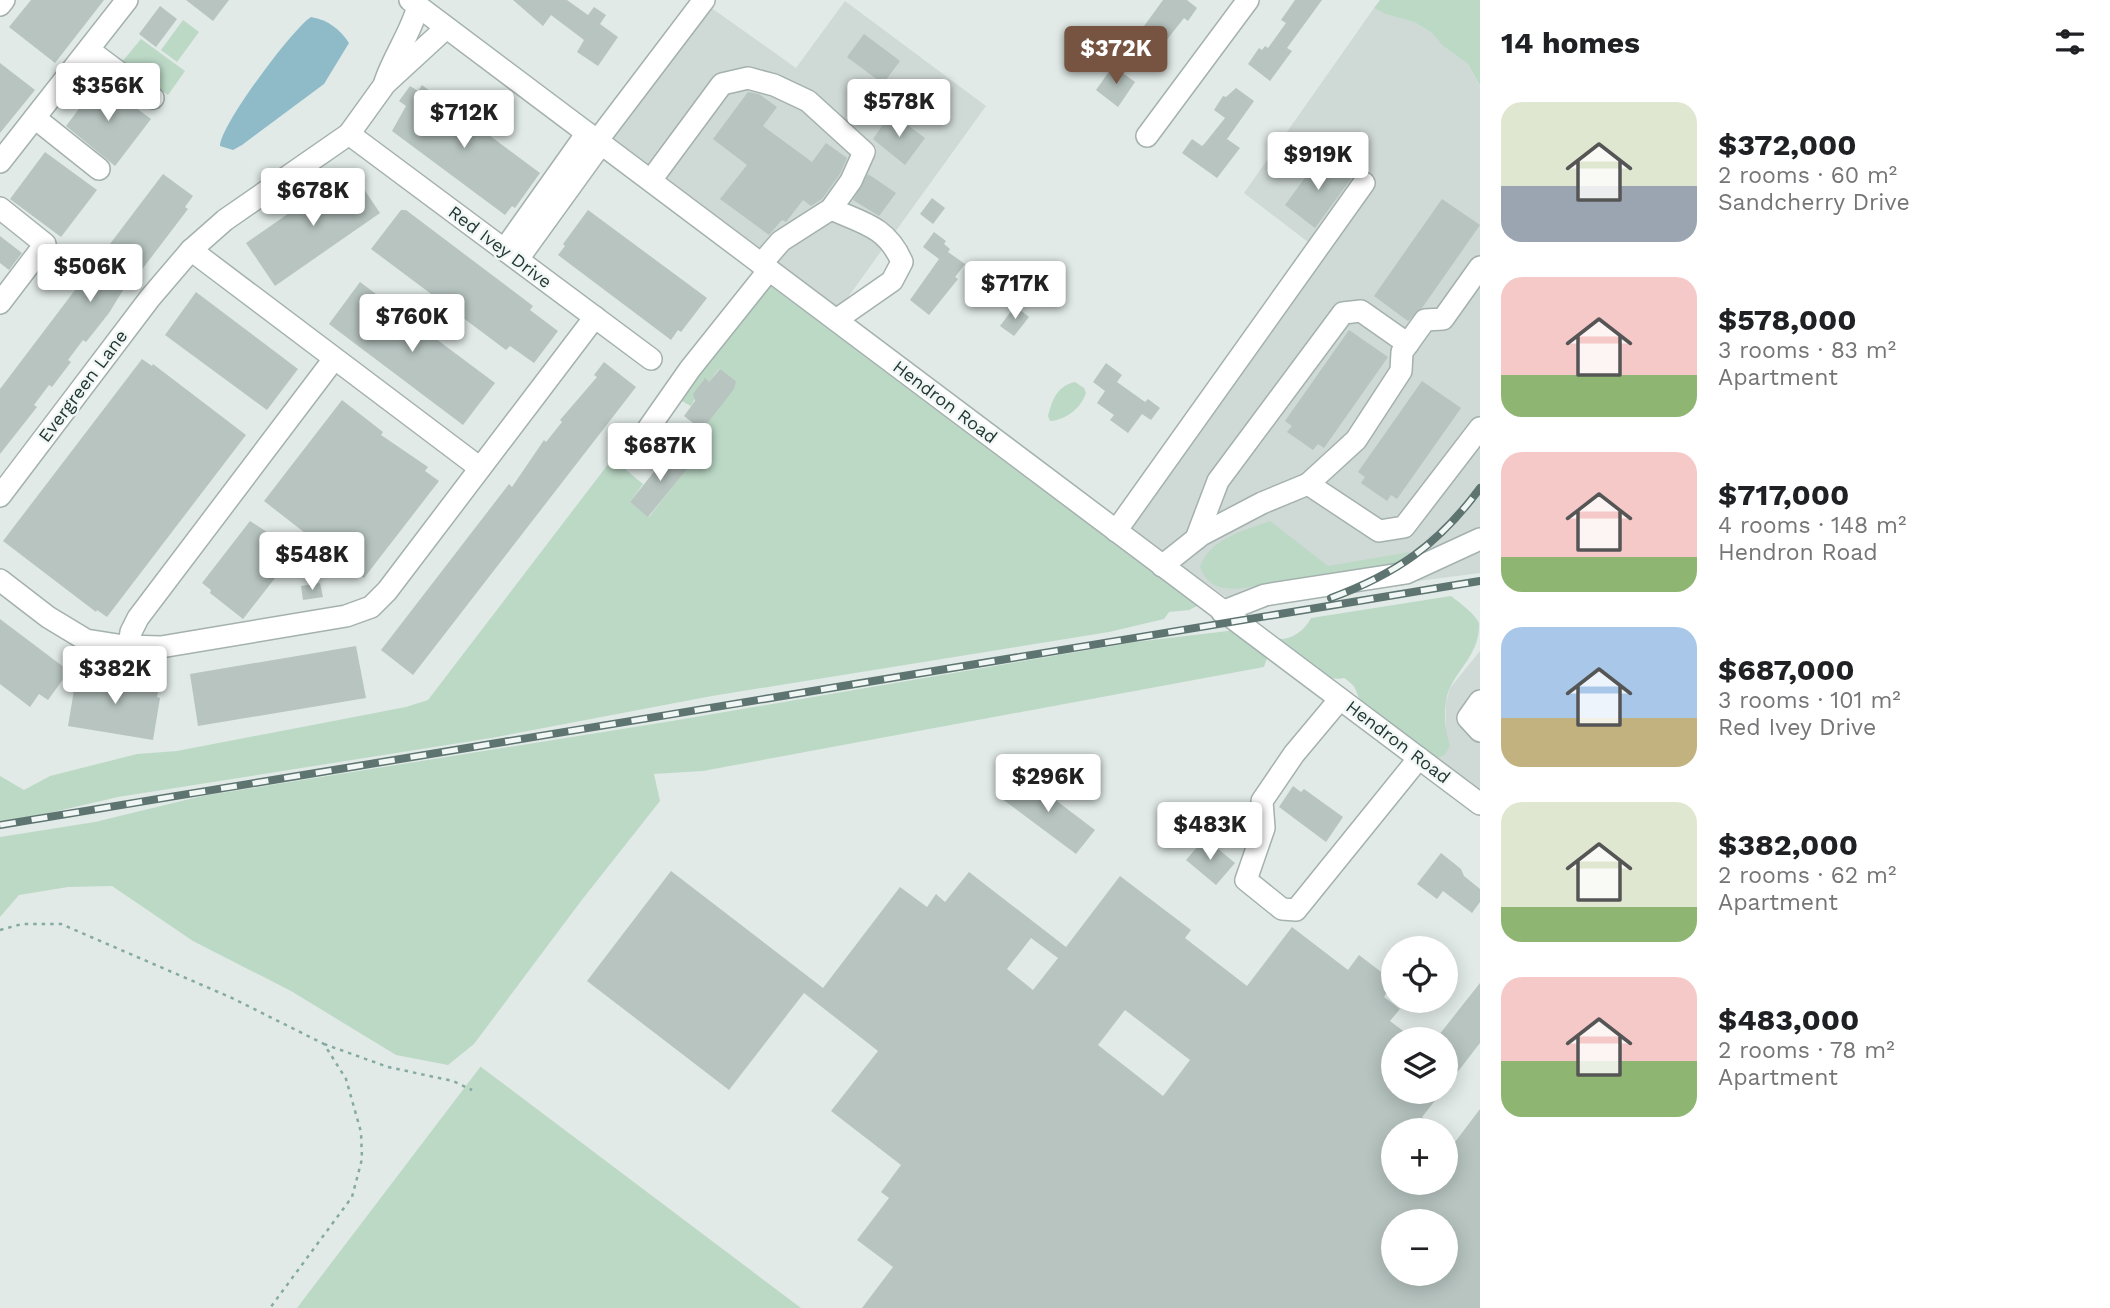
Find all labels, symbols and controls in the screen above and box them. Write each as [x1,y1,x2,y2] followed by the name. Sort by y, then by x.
[2051,23,2089,61] icon: filters
[1501,25,1640,60] text: 14 homes
[1067,27,1165,86] pin: $372K
[1080,35,1152,62] text: $372K
[59,64,157,123] pin: $356K
[72,72,144,99] text: $356K
[850,80,948,139] pin: $578K
[863,88,935,115] text: $578K
[415,90,513,150] pin: $712K
[430,99,498,126] text: $712K
[1718,127,1857,162] text: $372,000
[1557,130,1641,214] icon: home
[1269,132,1367,192] pin: $919K
[1284,141,1352,168] text: $919K
[1718,162,1897,189] text: 2 rooms · 60 m²
[264,168,362,228] pin: $678K
[277,177,349,204] text: $678K
[1718,189,1910,216] text: Sandcherry Drive
[445,201,556,292] street label: Red Ivey Drive
[41,244,139,304] pin: $506K
[53,253,127,280] text: $506K
[966,262,1064,321] pin: $717K
[981,270,1049,297] text: $717K
[363,294,461,354] pin: $760K
[1718,302,1857,337] text: $578,000
[375,303,449,330] text: $760K
[1557,305,1641,389] icon: home
[34,326,132,446] street label: Evergreen Lane
[1718,337,1896,364] text: 3 rooms · 83 m²
[889,356,1002,448] street label: Hendron Road
[1718,364,1838,391] text: Apartment
[611,424,709,483] pin: $687K
[624,432,696,459] text: $687K
[1718,477,1849,512] text: $717,000
[1557,480,1641,564] icon: home
[1718,512,1906,539] text: 4 rooms · 148 m²
[263,532,361,592] pin: $548K
[1718,539,1878,566] text: Hendron Road
[275,541,349,568] text: $548K
[66,646,164,706] pin: $382K
[1718,652,1855,687] text: $687,000
[79,655,151,682] text: $382K
[1557,655,1641,739] icon: home
[1718,687,1901,714] text: 3 rooms · 101 m²
[1342,696,1455,788] street label: Hendron Road
[1718,714,1876,741] text: Red Ivey Drive
[999,754,1097,814] pin: $296K
[1012,763,1084,790] text: $296K
[1161,802,1259,862] pin: $483K
[1173,811,1247,838] text: $483K
[1718,827,1858,862] text: $382,000
[1557,830,1641,914] icon: home
[1718,862,1896,889] text: 2 rooms · 62 m²
[1718,889,1838,916] text: Apartment
[1381,936,1458,1286] map controls
[1381,936,1458,1013] button: locate
[1718,1002,1859,1037] text: $483,000
[1557,1005,1641,1089] icon: home
[1381,1027,1458,1104] button: layers
[1718,1037,1895,1064] text: 2 rooms · 78 m²
[1718,1064,1838,1091] text: Apartment
[1381,1118,1458,1195] button: +
[1381,1209,1458,1286] button: −

